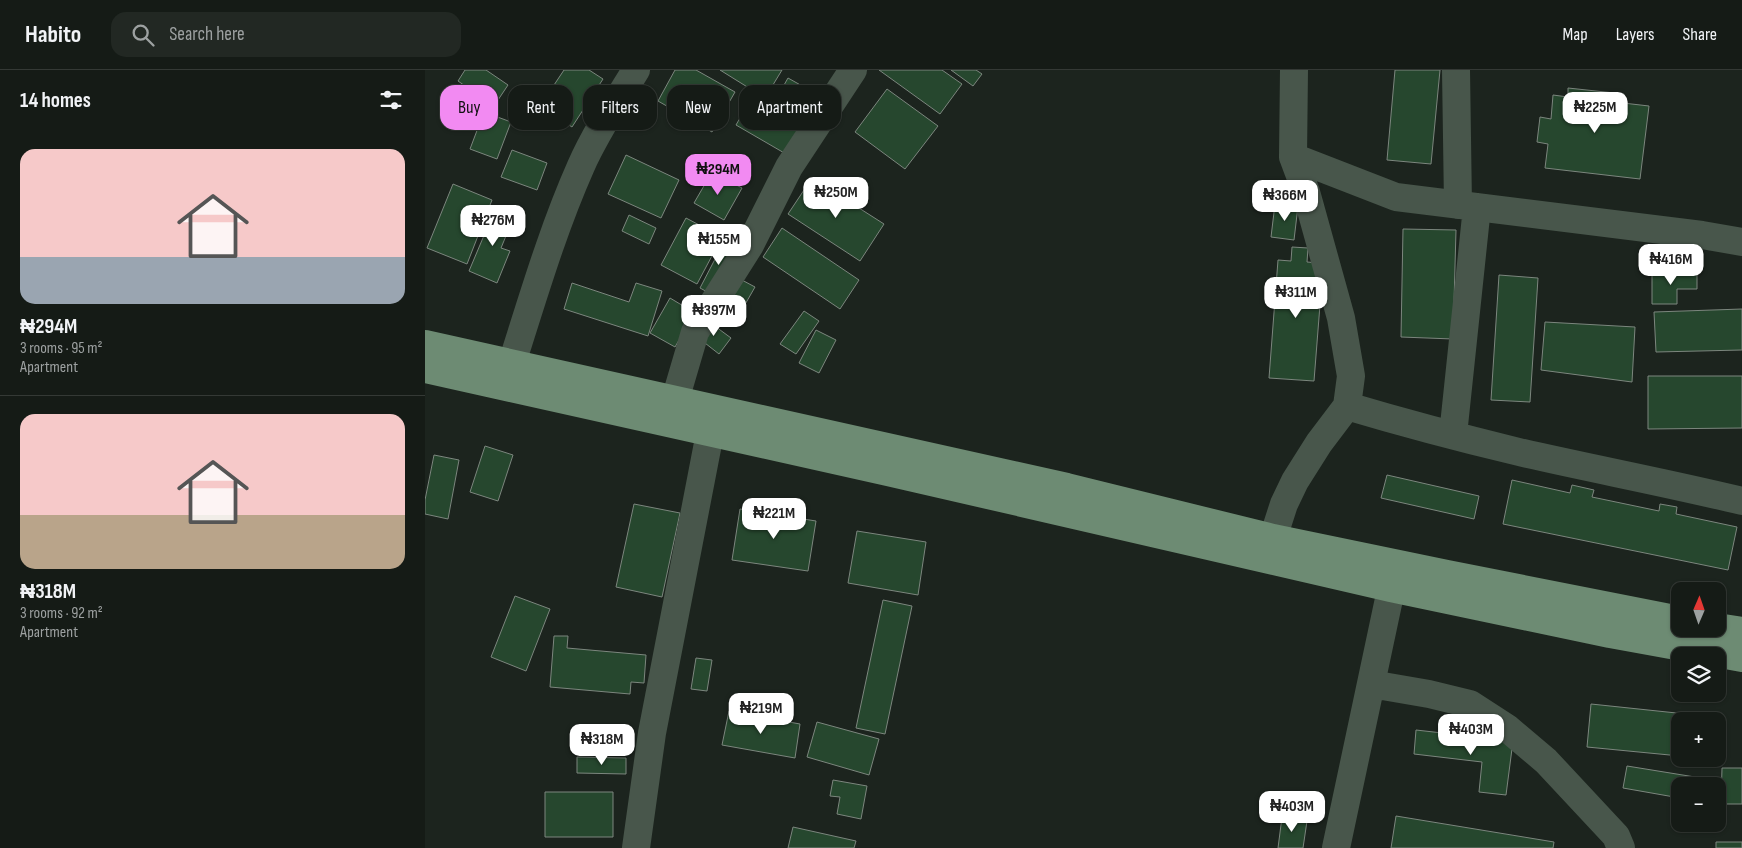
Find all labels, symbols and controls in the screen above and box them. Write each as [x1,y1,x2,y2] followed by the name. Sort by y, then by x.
[111,12,461,57] search box
[25,20,81,49] text: Habito
[129,21,157,49] icon: search
[169,23,245,46] text: Search here
[1563,24,1588,45] text: Map
[1616,24,1655,45] text: Layers
[1683,24,1717,45] text: Share
[440,85,498,130] chip: Buy
[508,85,573,130] chip: Rent
[583,85,657,130] chip: Filters
[667,85,729,130] chip: New
[739,85,841,130] chip: Apartment
[377,86,405,114] icon: filters
[20,88,91,113] text: 14 homes
[1560,92,1630,134] pin: ₦225M
[1574,98,1616,117] text: ₦225M
[683,154,753,196] pin: ₦294M
[696,160,740,179] text: ₦294M
[801,176,871,219] pin: ₦250M
[1250,180,1320,222] pin: ₦366M
[168,181,258,271] icon: home
[814,183,858,202] text: ₦250M
[1263,186,1307,205] text: ₦366M
[458,204,528,247] pin: ₦276M
[471,211,515,230] text: ₦276M
[684,224,754,266] pin: ₦155M
[698,230,740,249] text: ₦155M
[1636,244,1706,286] pin: ₦416M
[1650,250,1692,269] text: ₦416M
[1261,276,1331,319] pin: ₦311M
[1275,283,1317,302] text: ₦311M
[679,294,749,337] pin: ₦397M
[692,301,736,320] text: ₦397M
[20,314,77,339] text: ₦294M
[20,339,102,358] text: 3 rooms · 95 m²
[20,358,78,377] text: Apartment
[168,447,258,537] icon: home
[739,498,809,540] pin: ₦221M
[753,504,795,523] text: ₦221M
[20,579,76,604] text: ₦318M
[1671,582,1726,638] north arrow
[1671,582,1726,832] map controls
[20,604,103,623] text: 3 rooms · 92 m²
[20,623,78,642] text: Apartment
[1671,647,1726,702] button: layers
[726,692,796,735] pin: ₦219M
[740,699,782,718] text: ₦219M
[1671,712,1726,767] button: +
[1436,714,1506,756] pin: ₦403M
[1449,720,1493,739] text: ₦403M
[567,724,637,766] pin: ₦318M
[581,730,623,749] text: ₦318M
[1671,777,1726,832] button: −
[1257,790,1327,833] pin: ₦403M
[1270,797,1314,816] text: ₦403M

